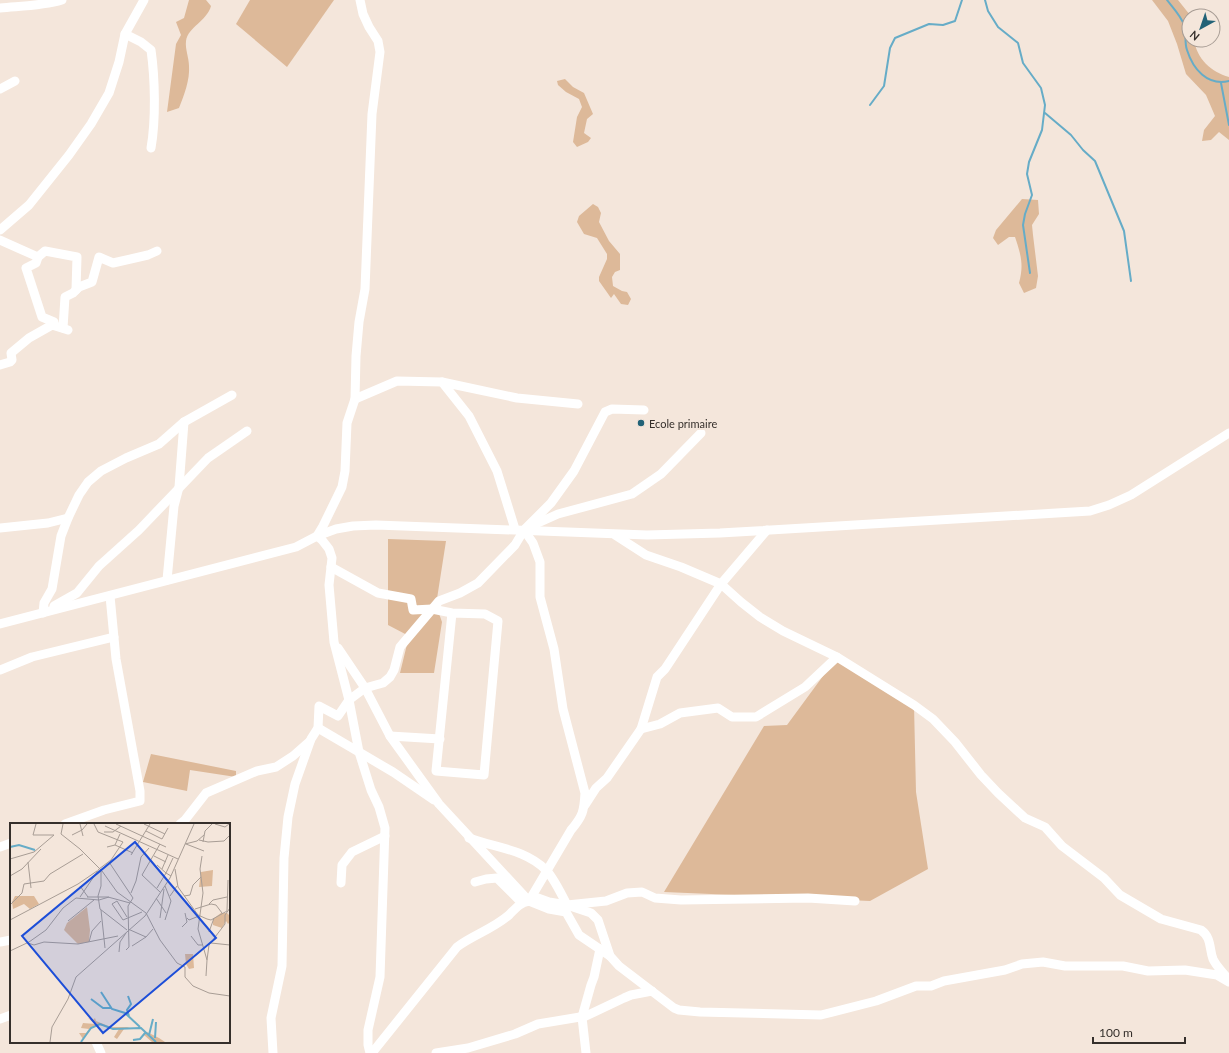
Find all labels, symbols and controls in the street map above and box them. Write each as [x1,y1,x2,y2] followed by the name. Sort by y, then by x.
[1181,8,1221,48] north arrow
[1187,28,1202,44] text: N
[649,417,717,430] place label: Ecole primaire
[636,418,646,428] marker: Ecole primaire
[10,823,230,1043] inset map
[1093,1019,1185,1045] scale bar
[1099,1025,1133,1040] text: 100 m

